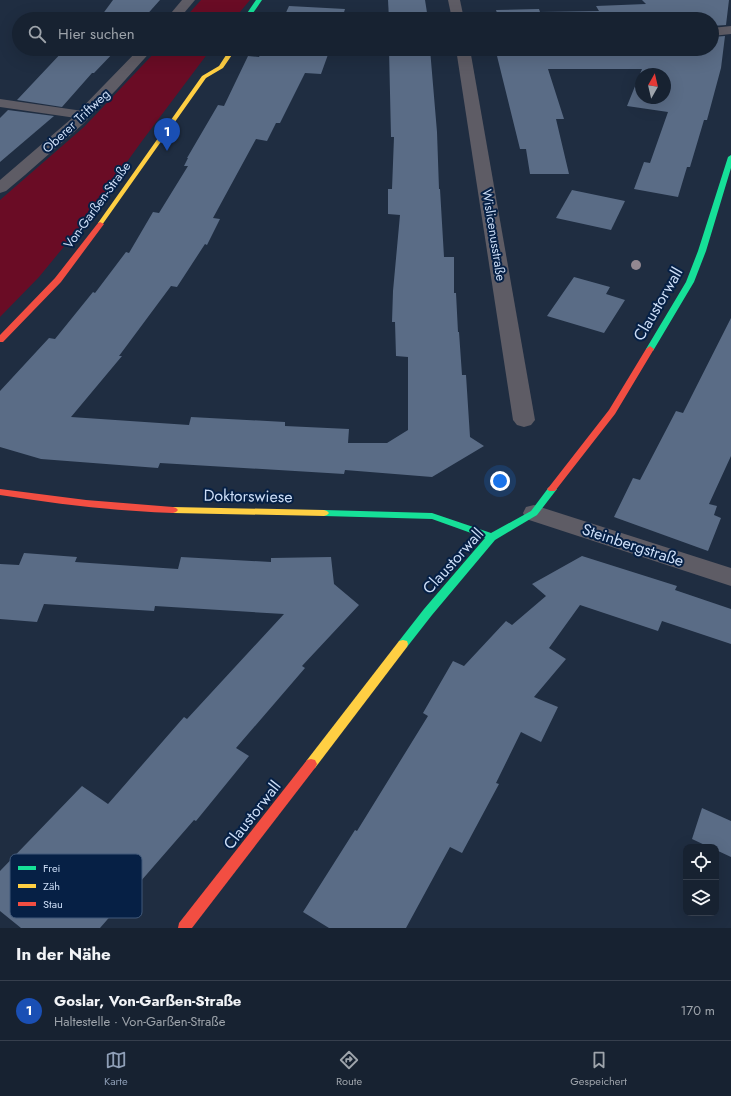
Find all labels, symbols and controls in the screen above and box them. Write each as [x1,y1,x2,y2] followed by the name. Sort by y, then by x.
[12,12,719,56] search box
[26,23,48,45] icon: search
[58,23,135,45] text: Hier suchen
[635,68,671,104] north arrow
[38,85,114,157] street label: Oberer Triftweg
[154,118,180,151] pin: 1
[59,157,135,252] street label: Von-Garßen-Straße
[477,188,511,283] street label: Wislicenusstraße
[628,263,688,345] street label: Claustorwall
[490,471,510,491] your location
[203,484,293,508] street label: Doktorswiese
[579,518,687,572] street label: Steinbergstraße
[417,523,489,599] street label: Claustorwall
[218,776,286,854] street label: Claustorwall
[683,844,719,916] map controls
[683,844,719,880] button: locate
[10,854,142,918] legend
[43,860,61,876] text: Frei
[43,878,60,894] text: Zäh
[683,880,719,916] button: layers
[43,896,63,912] text: Stau
[16,942,111,966] text: In der Nähe
[54,990,241,1012] text: Goslar, Von-Garßen-Straße
[26,1001,32,1020] text: 1
[680,1001,715,1020] text: 170 m
[54,1012,225,1031] text: Haltestelle · Von-Garßen-Straße
[104,1049,128,1089] tab: Karte
[336,1049,362,1089] tab: Route
[570,1049,627,1089] tab: Gespeichert

